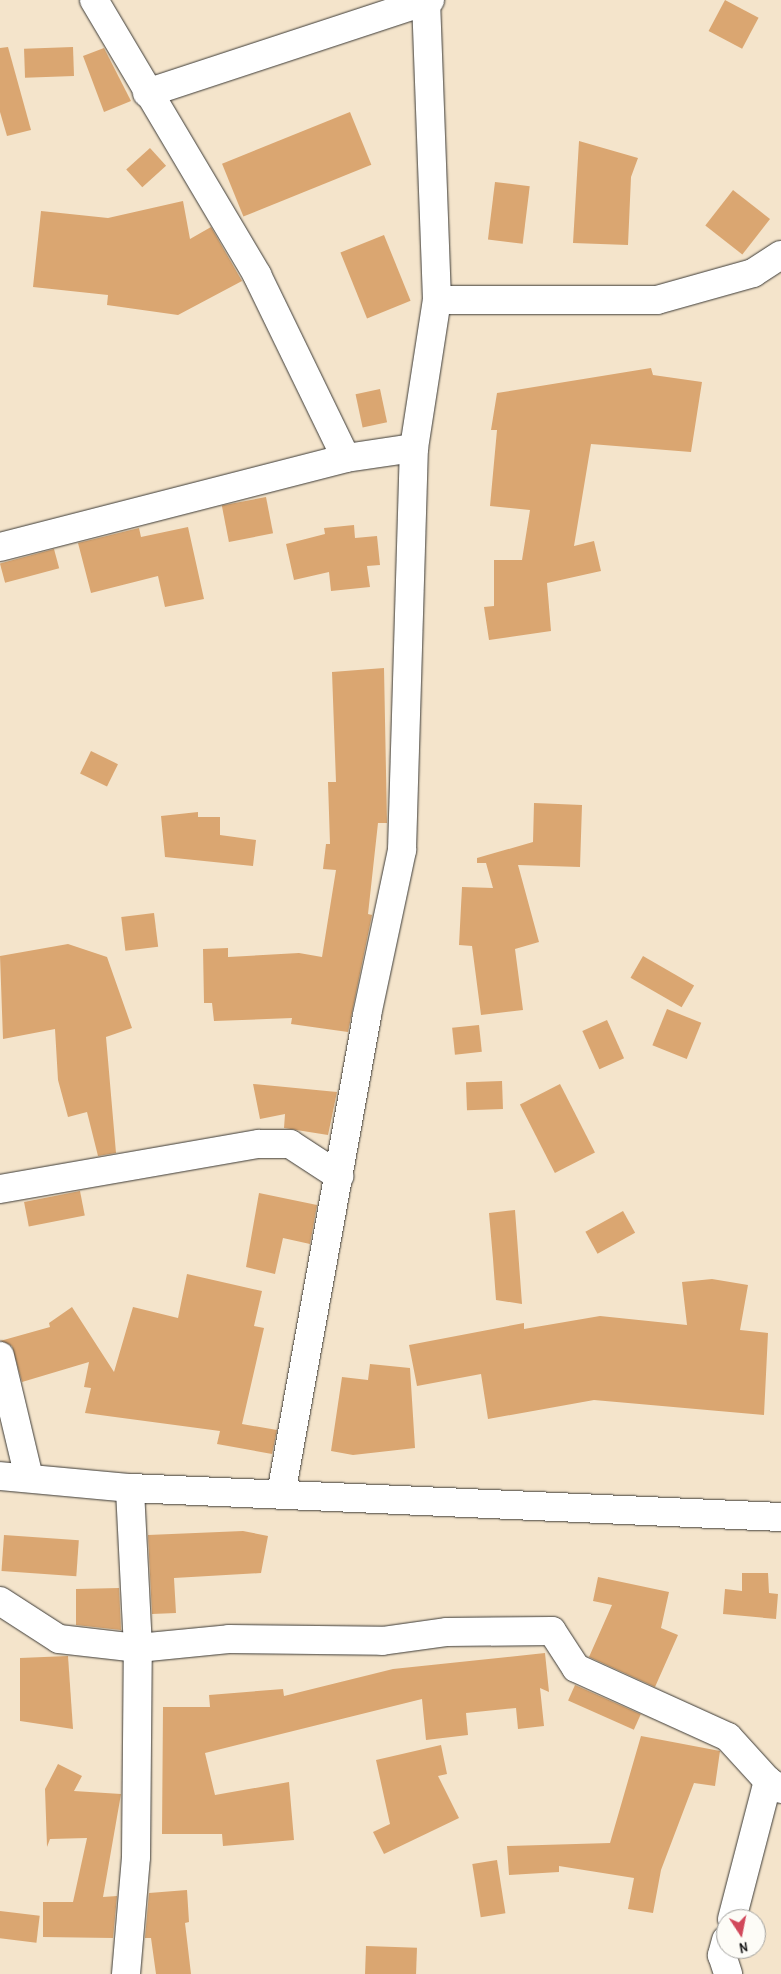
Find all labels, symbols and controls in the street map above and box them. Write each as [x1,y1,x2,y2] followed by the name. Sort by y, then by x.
[716,1909,766,1959] north arrow
[738,1938,749,1958] text: N

